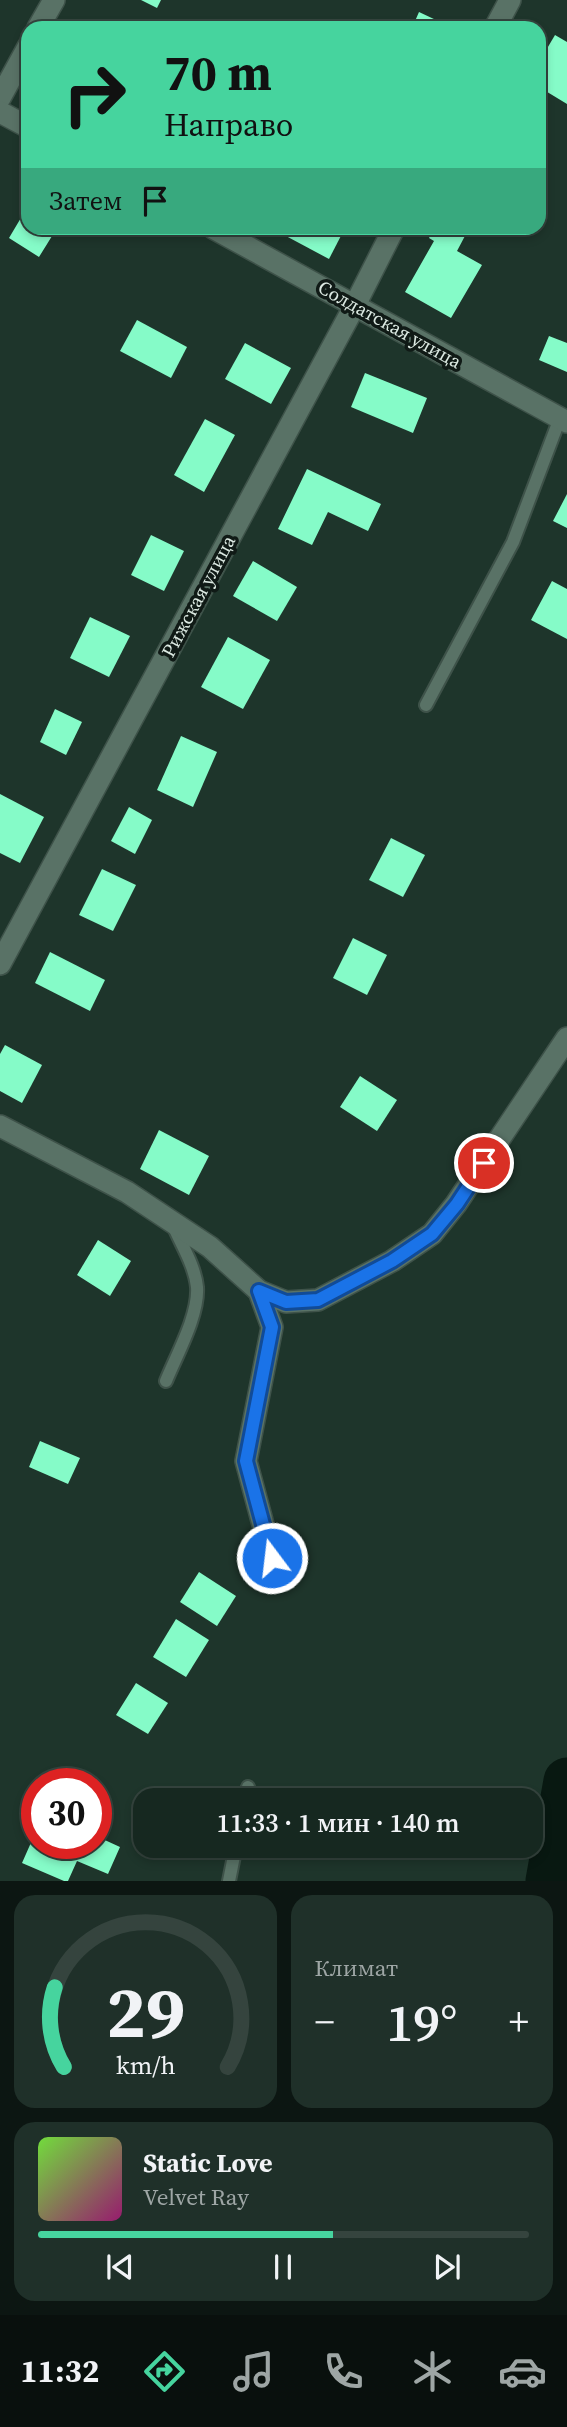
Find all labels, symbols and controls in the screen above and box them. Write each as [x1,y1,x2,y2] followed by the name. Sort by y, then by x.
[164,39,272,106] text: 70 m
[49,49,140,140] icon: right
[164,103,293,147] text: Направо
[136,182,174,220] icon: arrive
[49,183,122,219] text: Затем
[314,274,467,374] street label: Солдатская улица
[155,530,241,661] street label: Рижская улица
[454,1133,514,1193] pin
[465,1144,503,1182] icon: arrive
[235,1521,309,1595] position arrow
[21,1768,112,1859] speed limit sign: 30
[217,1805,459,1841] text: 11:33 · 1 мин · 140 m
[315,1952,398,1984] text: Климат
[106,1963,185,2062] text: 29
[386,1987,457,2058] text: 19°
[315,1996,335,2048] text: −
[509,1996,529,2048] text: +
[115,2048,175,2082] text: km/h
[143,2145,272,2181] text: Static Love
[143,2181,249,2213] text: Velvet Ray
[101,2248,139,2286] icon: previous
[264,2248,302,2286] icon: pause
[428,2248,466,2286] icon: next
[140,2347,189,2396] icon: directions
[229,2347,278,2396] icon: music
[319,2347,368,2396] icon: phone
[408,2347,457,2396] icon: climate
[498,2347,547,2396] icon: car
[20,2349,99,2393] text: 11:32

